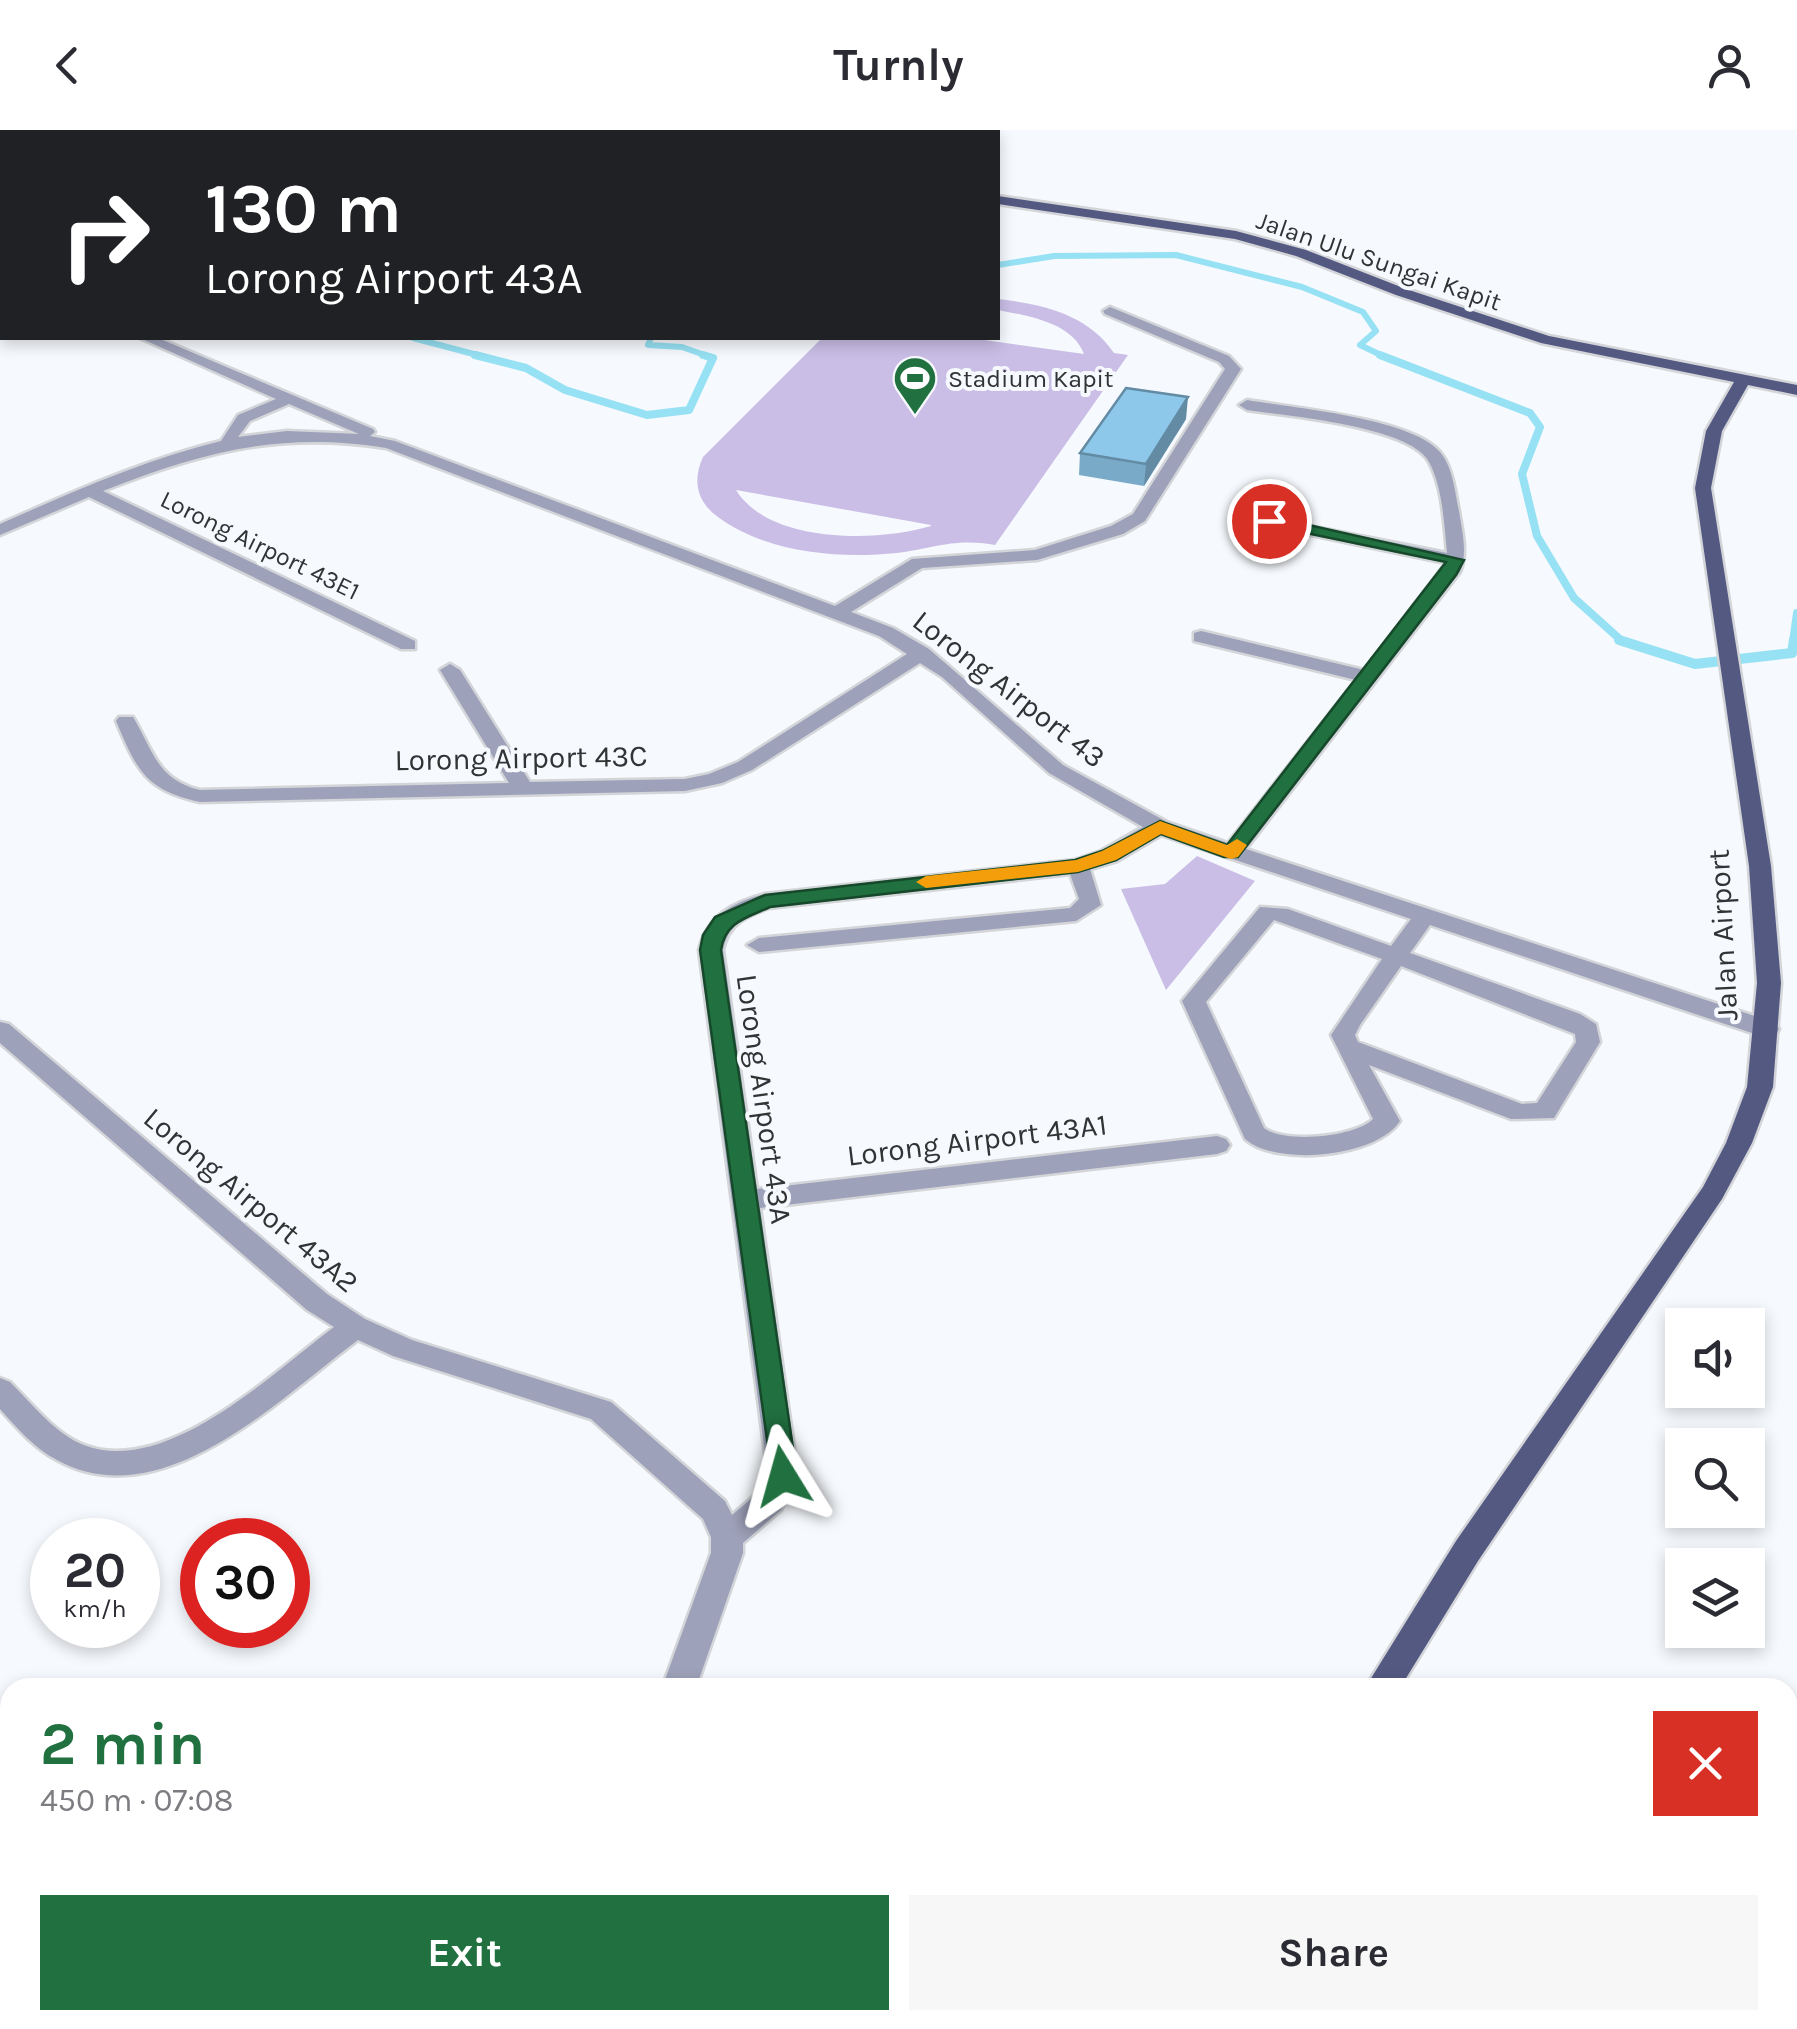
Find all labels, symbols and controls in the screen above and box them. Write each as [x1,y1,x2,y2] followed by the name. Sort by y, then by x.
[40,38,95,93] icon: back
[1702,38,1757,93] icon: person
[833,39,964,91] text: Turnly
[205,168,402,250] text: 130 m
[40,170,170,300] icon: right
[1253,205,1505,317] street label: Jalan Ulu Sungai Kapit
[205,252,583,304] text: Lorong Airport 43A
[892,355,938,416] sports icon: Stadium Kapit
[948,364,1113,393] place label: Stadium Kapit
[1227,479,1312,564] pin
[156,484,364,606] street label: Lorong Airport 43E1
[1242,494,1297,549] icon: arrive
[906,603,1112,775] street label: Lorong Airport 43
[394,738,648,778] street label: Lorong Airport 43C
[1701,848,1745,1022] street label: Jalan Airport
[729,972,799,1226] street label: Lorong Airport 43A
[136,1100,366,1300] street label: Lorong Airport 43A2
[845,1106,1109,1174] street label: Lorong Airport 43A1
[1665,1308,1765,1648] map controls
[1665,1308,1765,1408] button: sound
[731,1424,835,1528] position arrow
[1665,1428,1765,1528] button: search
[180,1518,310,1648] speed limit sign: 30
[64,1541,126,1600] text: 20
[1665,1548,1765,1648] button: layers
[63,1594,127,1623] text: km/h
[40,1709,205,1779] text: 2 min
[1653,1711,1758,1816] button: close
[40,1782,233,1819] text: 450 m · 07:08
[40,1895,889,2010] button: Exit
[909,1895,1758,2010] button: Share

